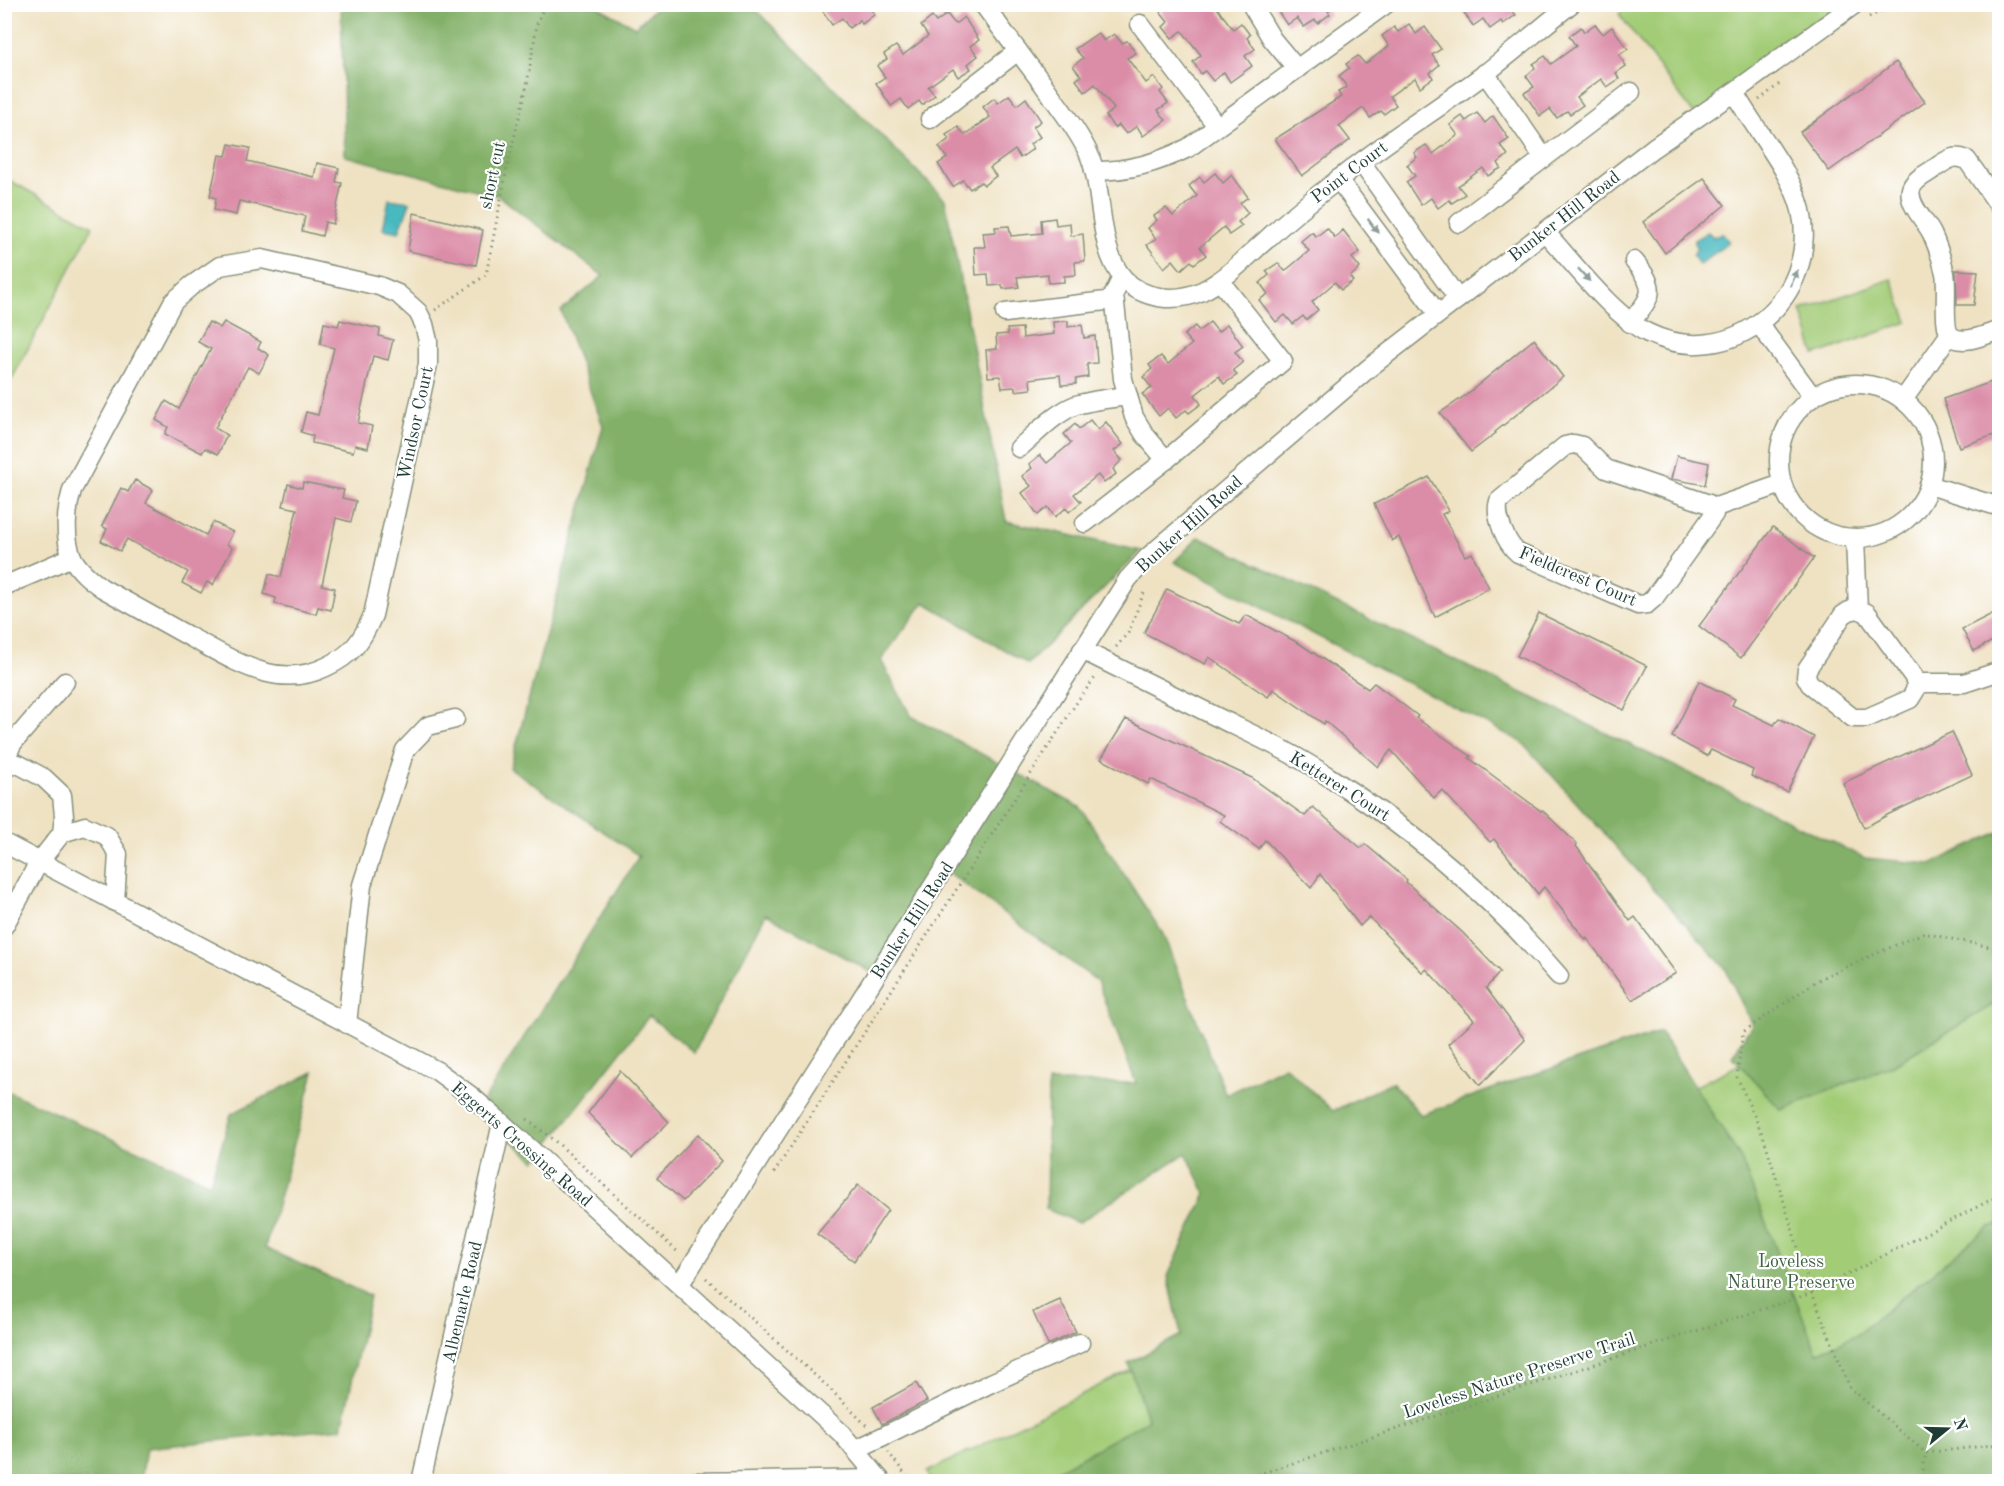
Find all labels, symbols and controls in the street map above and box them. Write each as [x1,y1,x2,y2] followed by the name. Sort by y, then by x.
[1308,138,1391,207] street label: Point Court
[477,140,509,211] street label: short cut
[1506,168,1624,266] street label: Bunker Hill Road
[1367,217,1379,233] one-way arrow
[1577,267,1590,282] one-way arrow
[1790,270,1799,287] one-way arrow
[395,365,437,482] street label: Windsor Court
[1133,473,1246,577] street label: Bunker Hill Road
[1516,544,1639,610] street label: Fieldcrest Court
[1286,749,1393,825] street label: Ketterer Court
[868,859,957,982] street label: Bunker Hill Road
[447,1079,595,1211] street label: Eggerts Crossing Road
[440,1239,486,1365] street label: Albemarle Road
[1727,1253,1855,1292] park label: Loveless Nature Preserve
[1401,1330,1638,1422] street label: Loveless Nature Preserve Trail
[1917,1399,1977,1459] north arrow
[1950,1416,1969,1434] text: N

